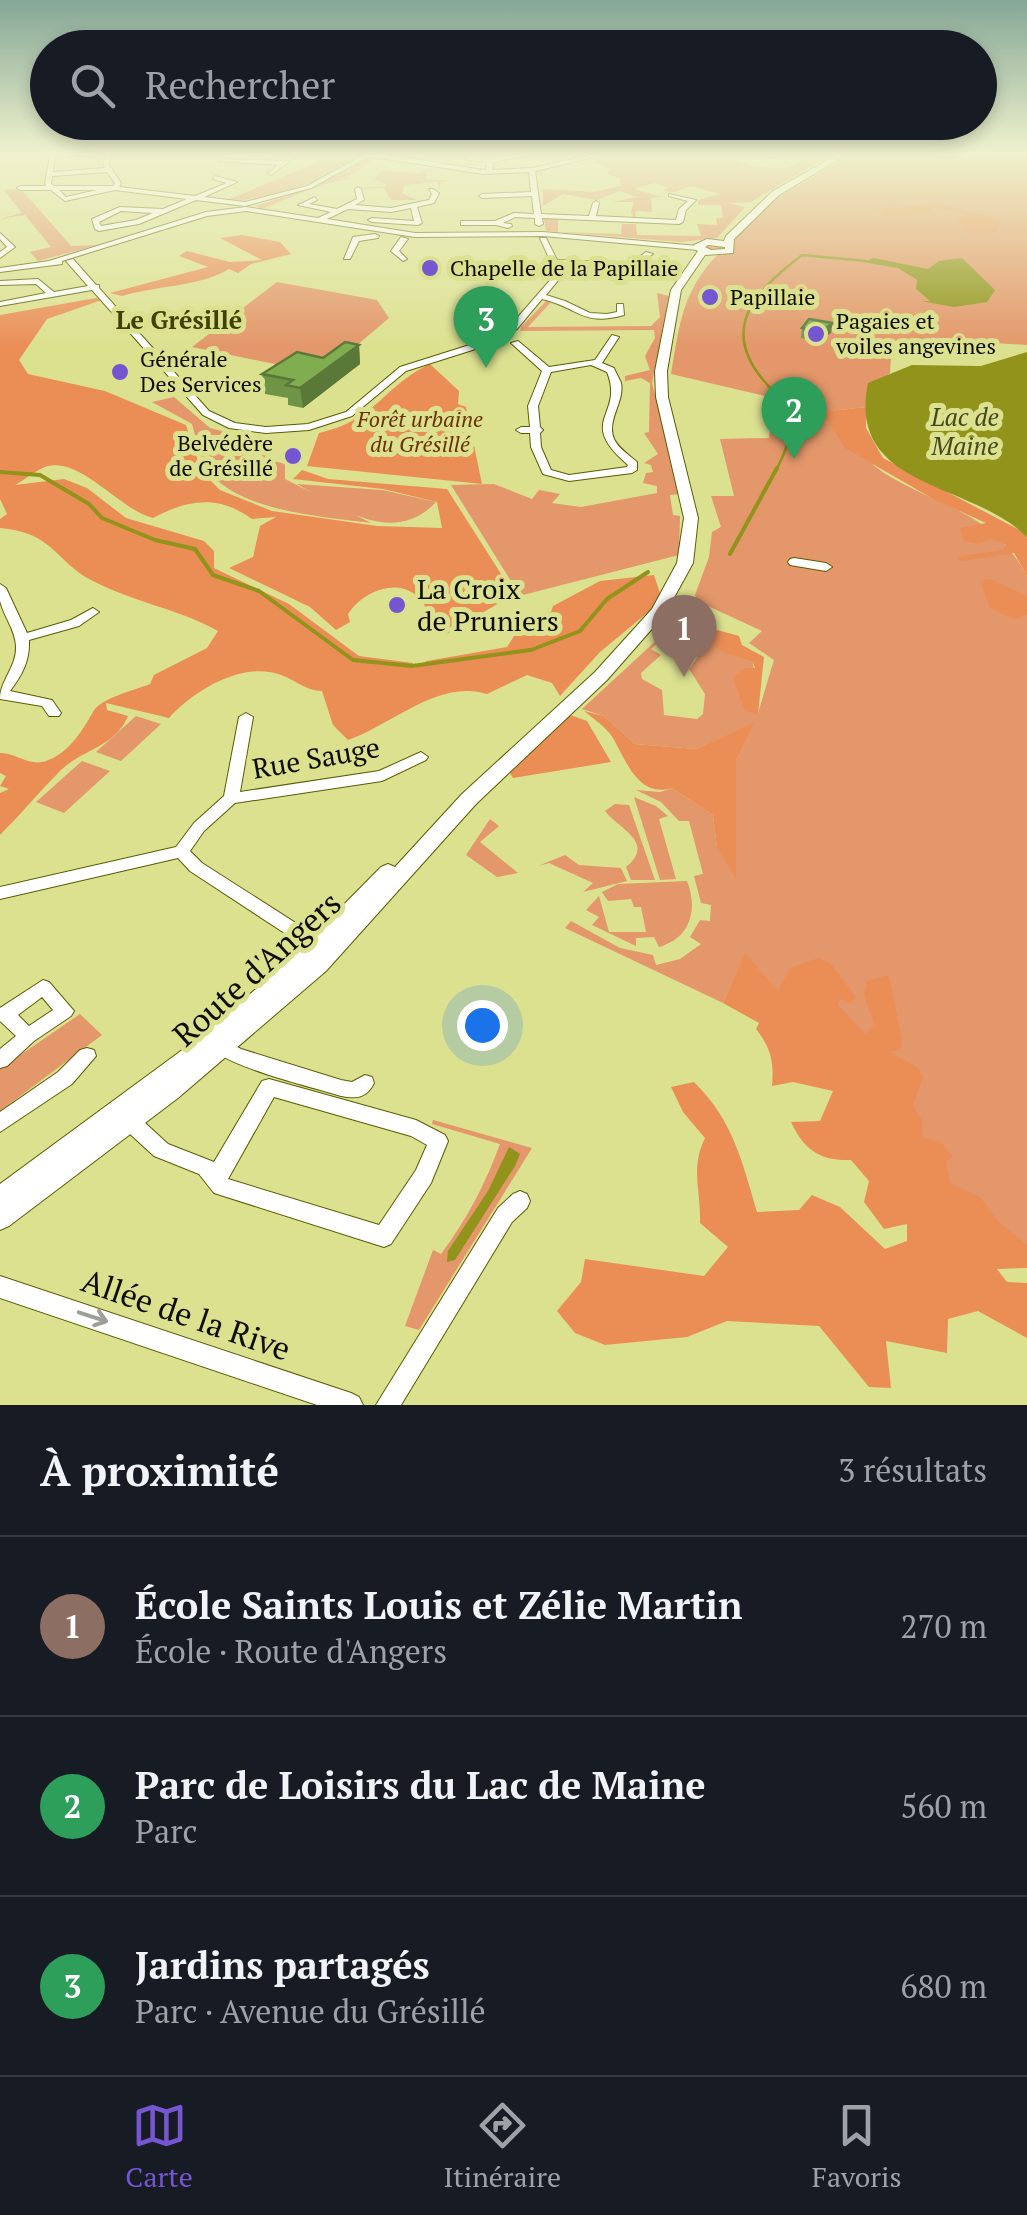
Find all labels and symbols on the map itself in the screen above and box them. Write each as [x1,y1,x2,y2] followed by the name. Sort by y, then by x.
[450,253,678,282] place label: Chapelle de la Papillaie
[419,257,441,279] marker: Chapelle de la Papillaie
[730,282,815,311] place label: Papillaie
[454,286,518,368] pin: 3
[699,286,721,308] marker: Papillaie
[116,303,242,336] district label: Le Grésillé
[835,306,996,360] place label: Pagaies et voiles angevines
[805,323,827,345] marker: Pagaies et voiles angevines
[140,344,261,398] place label: Générale Des Services
[109,361,131,383] marker: Générale Des Services
[762,376,826,459] pin: 2
[930,400,999,462] water label: Lac de Maine
[356,404,483,458] park label: Forêt urbaine du Grésillé
[169,428,273,482] place label: Belvédère de Grésillé
[282,445,304,467] marker: Belvédère de Grésillé
[417,570,559,639] place label: La Croix de Pruniers
[386,594,408,616] marker: La Croix de Pruniers
[652,594,716,677] pin: 1
[249,728,383,787] street label: Rue Sauge
[163,882,349,1055] street label: Route d'Angers
[457,1000,508,1051] your location
[76,1259,296,1369] street label: Allée de la Rive
[76,1310,108,1328] one-way arrow

